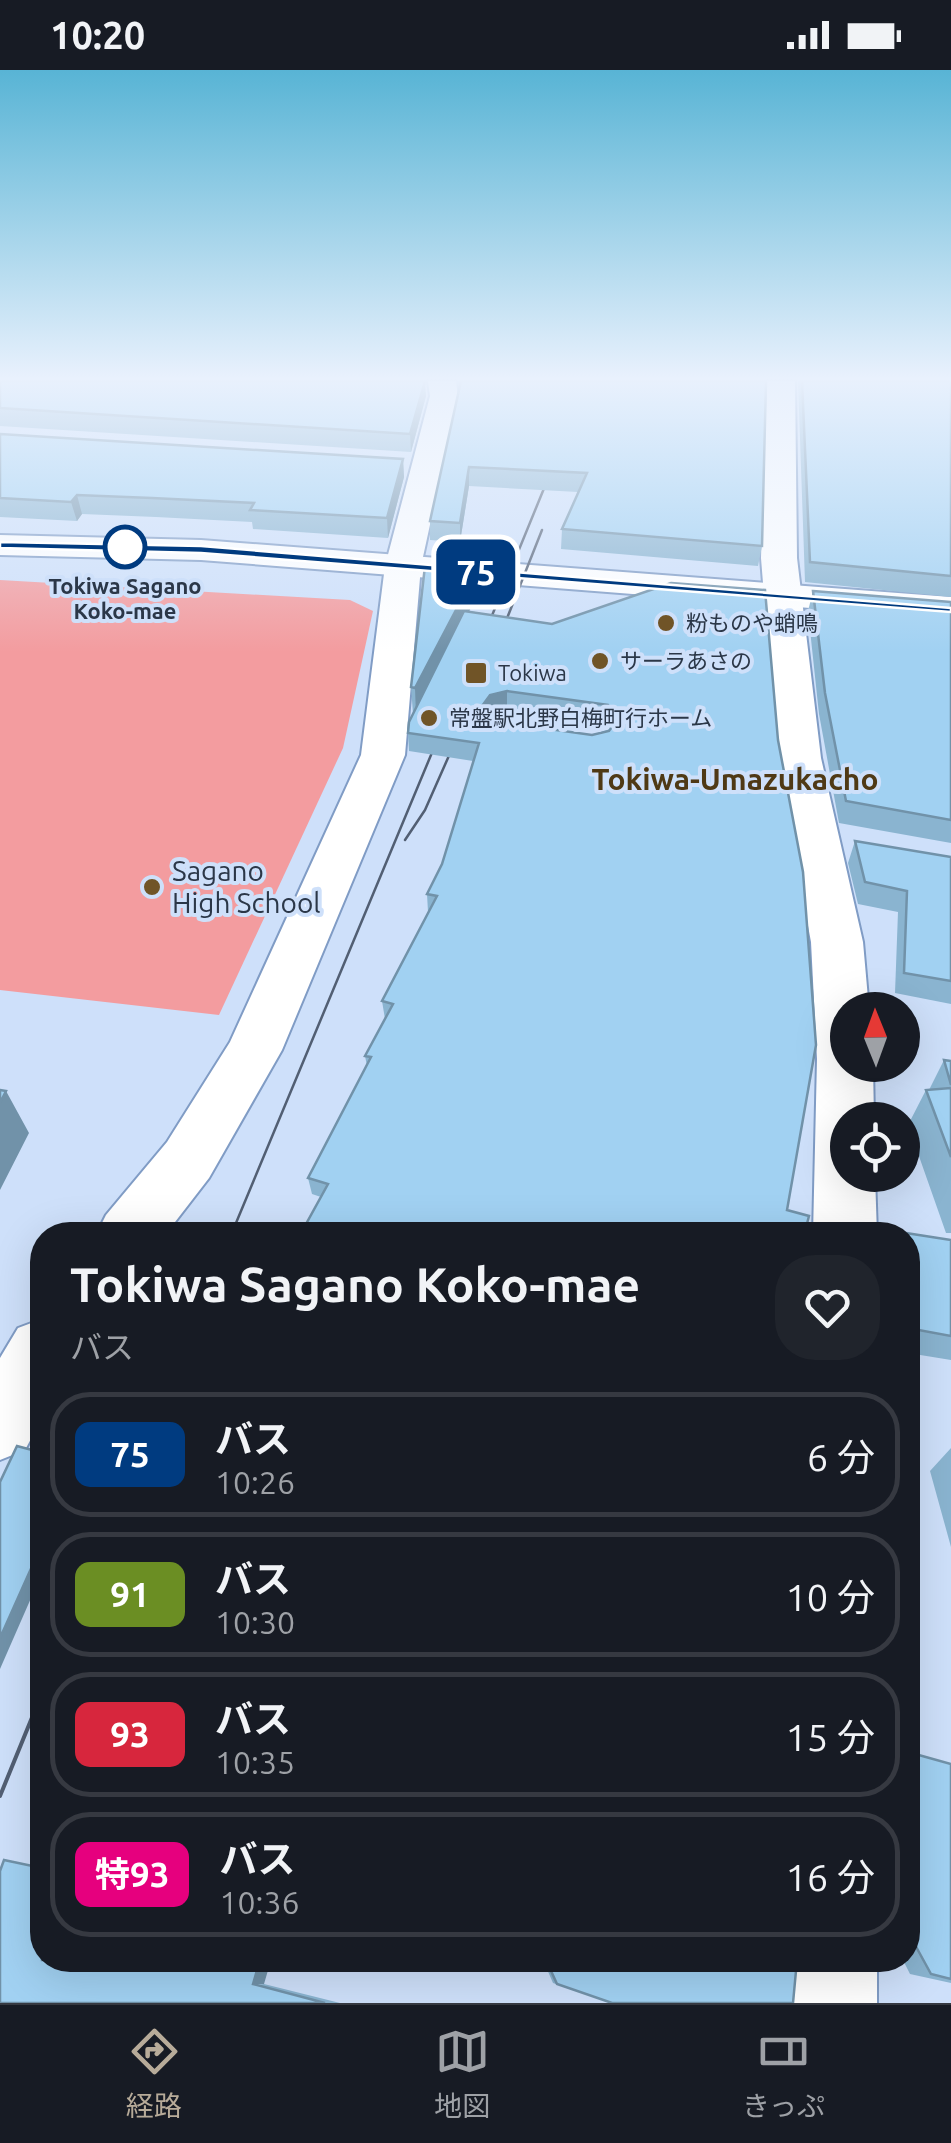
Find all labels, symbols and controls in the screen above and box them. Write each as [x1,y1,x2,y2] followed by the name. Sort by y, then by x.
[50,14,145,56] text: 10:20
[104,526,146,568] marker: Tokiwa Sagano Koko-mae
[431,540,521,604] line badge: 75
[456,552,496,592] text: 75
[48,573,202,623] place label: Tokiwa Sagano Koko-mae
[686,610,818,635] place label: 粉ものや蛸鳴
[655,612,677,634] marker: 粉ものや蛸鳴
[620,648,752,673] place label: サーラあさの
[589,650,611,672] marker: サーラあさの
[463,660,489,686] marker: Tokiwa
[498,660,567,685] place label: Tokiwa
[449,705,712,730] place label: 常盤駅北野白梅町行ホーム
[418,707,440,729] marker: 常盤駅北野白梅町行ホーム
[592,762,878,796] district label: Tokiwa-Umazukacho
[172,855,321,918] place label: Sagano High School
[141,876,163,898] marker: Sagano High School
[830,992,920,1082] north arrow
[830,992,920,1192] map controls
[830,1102,920,1192] button: locate
[775,1255,880,1360] button: heart
[70,1257,640,1311] text: Tokiwa Sagano Koko-mae
[70,1329,134,1365] text: バス
[215,1418,291,1460] text: バス
[110,1434,150,1474] text: 75
[807,1436,875,1478] text: 6 分
[215,1464,295,1500] text: 10:26
[215,1558,291,1600] text: バス
[110,1574,150,1614] text: 91
[785,1576,875,1618] text: 10 分
[215,1604,295,1640] text: 10:30
[215,1698,291,1740] text: バス
[110,1714,150,1754] text: 93
[785,1716,875,1758] text: 15 分
[215,1744,295,1780] text: 10:35
[219,1838,296,1880] text: バス
[95,1854,169,1894] text: 特93
[785,1856,875,1898] text: 16 分
[219,1884,300,1920] text: 10:36
[126,2024,182,2124] tab: 経路
[434,2024,490,2124] tab: 地図
[742,2024,825,2124] tab: きっぷ

